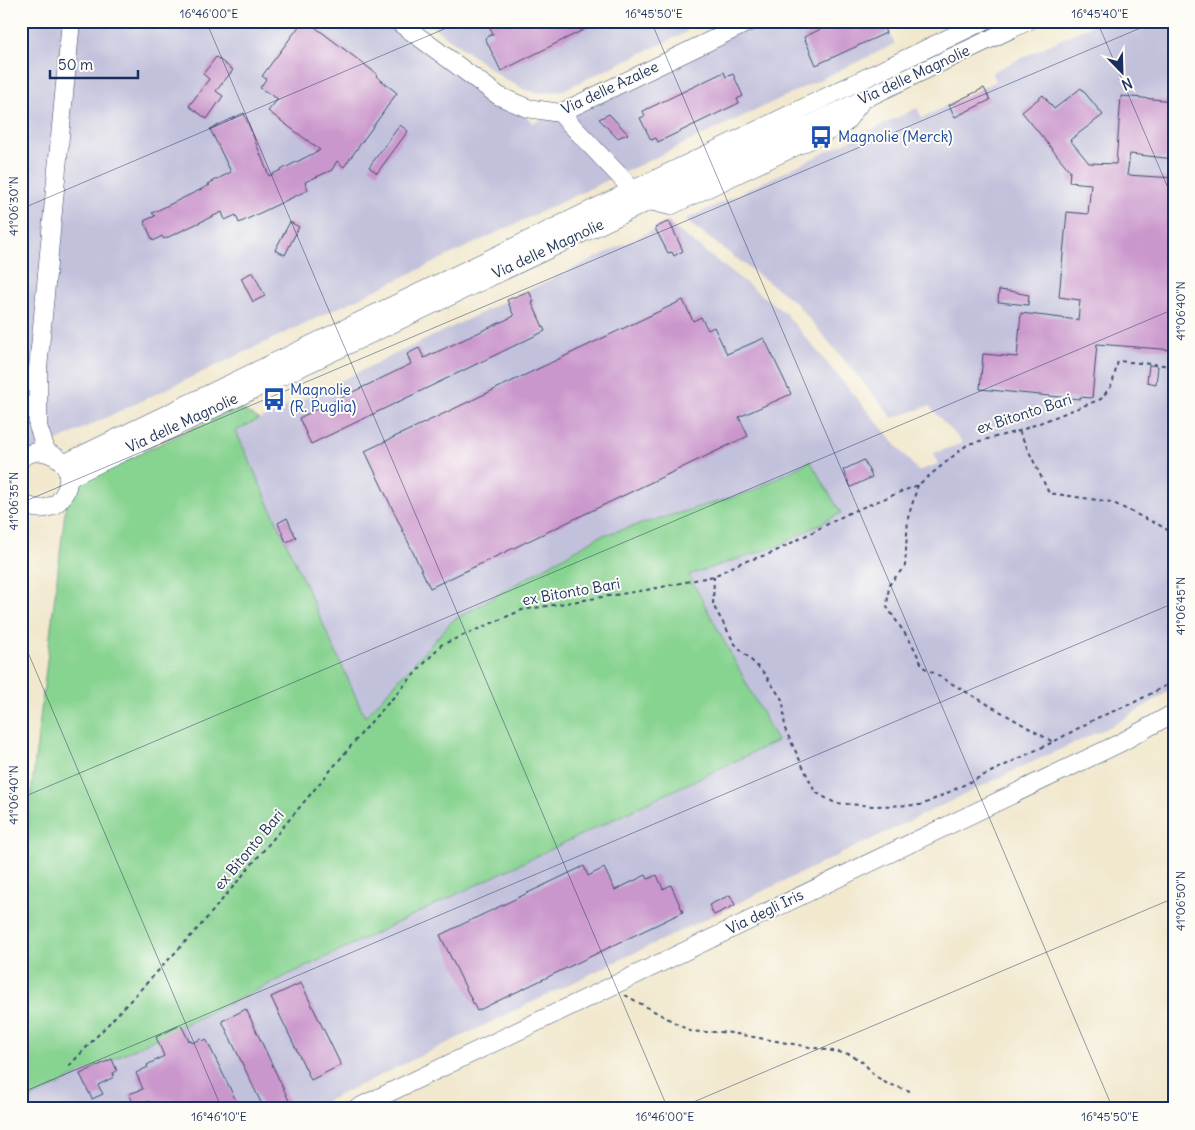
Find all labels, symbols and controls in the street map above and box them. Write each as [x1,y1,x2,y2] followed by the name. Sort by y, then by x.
[180,6,238,21] text: 16°46'00"E
[625,6,683,21] text: 16°45'50"E
[1071,6,1129,21] text: 16°45'40"E
[855,40,973,109] street label: Via delle Magnolie
[50,48,138,80] scale bar
[1098,48,1148,98] north arrow
[58,55,93,74] text: 50 m
[558,57,661,118] street label: Via delle Azalee
[1119,74,1135,94] text: N
[808,124,834,150] bus stop icon: Magnolie (Merck)
[838,127,953,146] place label: Magnolie (Merck)
[6,176,21,236] text: 41°06'30"N
[489,214,607,283] street label: Via delle Magnolie
[1173,281,1188,341] text: 41°06'40"N
[290,380,356,416] place label: Magnolie (R. Puglia)
[261,386,287,412] bus stop icon: Magnolie (R. Puglia)
[123,388,241,457] street label: Via delle Magnolie
[974,389,1074,438] street label: ex Bitonto Bari
[6,472,21,530] text: 41°06'35"N
[520,574,621,609] street label: ex Bitonto Bari
[1173,577,1188,635] text: 41°06'45"N
[6,765,21,825] text: 41°06'40"N
[209,806,288,894] street label: ex Bitonto Bari
[1173,871,1188,931] text: 41°06'50"N
[723,885,806,938] street label: Via degli Iris
[191,1109,247,1124] text: 16°46'10"E
[636,1109,694,1124] text: 16°46'00"E
[1081,1109,1139,1124] text: 16°45'50"E

